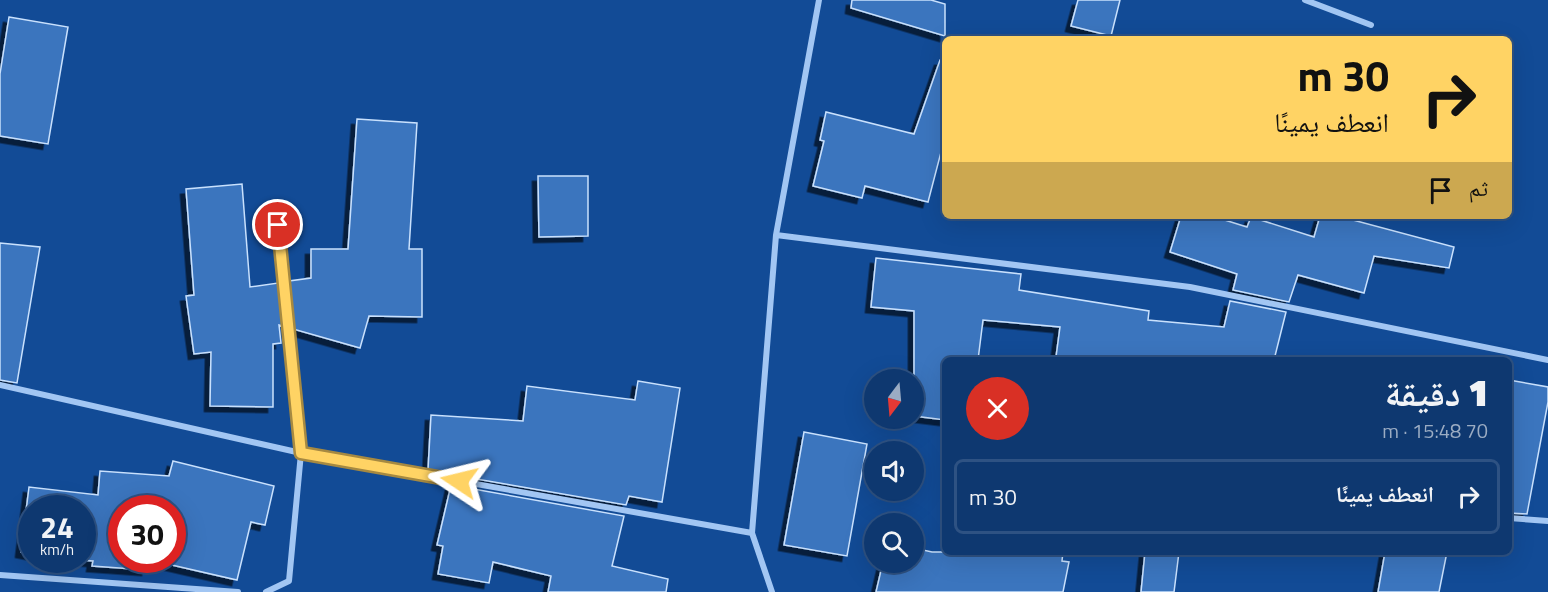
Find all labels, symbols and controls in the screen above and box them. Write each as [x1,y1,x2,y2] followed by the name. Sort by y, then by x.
[1297,43,1389,107] text: 30 m
[1410,60,1488,138] icon: right
[1274,101,1389,142] text: انعطف يمينًا
[1469,171,1488,205] text: ثم
[1424,174,1457,207] icon: arrive
[252,199,303,250] pin
[261,208,294,241] icon: arrive
[1385,365,1488,420] text: 1 دقيقة
[864,369,924,429] north arrow
[864,369,924,573] map controls
[966,377,1029,440] button: close
[1382,415,1488,446] text: 70 m · 15:48
[864,441,924,501] button: sound
[427,449,491,513] position arrow
[1336,477,1434,511] text: انعطف يمينًا
[969,480,1017,514] text: 30 m
[1452,480,1485,513] icon: right
[108,495,186,573] speed limit sign: 30
[40,504,74,550] text: 24
[864,513,924,573] button: search
[40,538,74,561] text: km/h

